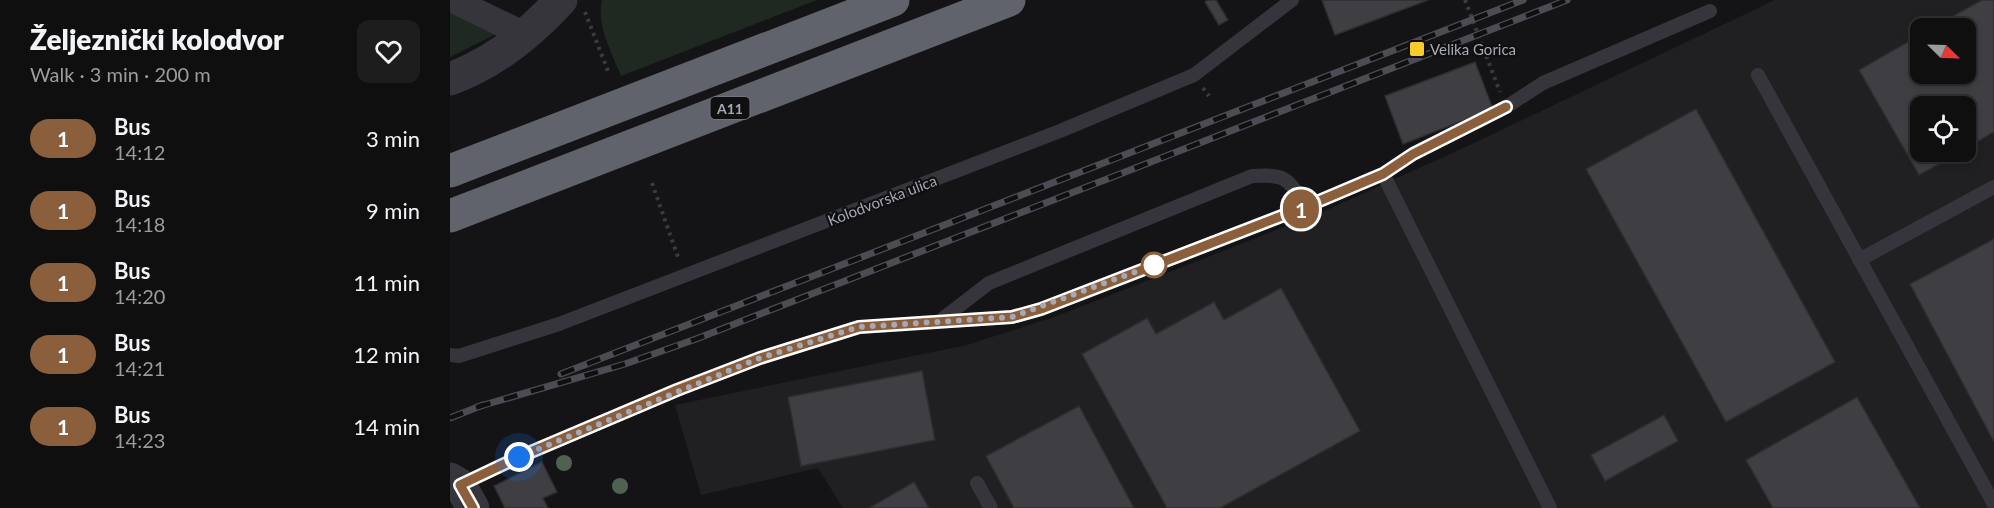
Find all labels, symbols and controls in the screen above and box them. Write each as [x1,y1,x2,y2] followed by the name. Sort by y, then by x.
[1910,18,1976,84] north arrow
[1910,18,1976,162] map controls
[357,20,420,83] button: heart
[30,22,284,56] text: Željeznički kolodvor
[1408,40,1426,58] marker: Velika Gorica
[1430,40,1516,58] place label: Velika Gorica
[30,62,211,86] text: Walk · 3 min · 200 m
[1910,96,1976,162] button: locate
[710,97,750,119] road number: A11
[114,113,150,140] text: Bus
[366,125,420,152] text: 3 min
[57,126,69,151] text: 1
[114,140,165,164] text: 14:12
[825,171,939,229] street label: Kolodvorska ulica
[114,185,150,212] text: Bus
[1282,190,1320,228] line badge: 1
[366,197,420,224] text: 9 min
[1295,197,1307,222] text: 1
[57,198,69,223] text: 1
[114,212,165,236] text: 14:18
[1141,252,1167,278] unlabelled marker
[114,257,150,284] text: Bus
[353,269,420,296] text: 11 min
[57,270,69,295] text: 1
[114,284,165,308] text: 14:20
[114,329,150,356] text: Bus
[353,341,420,368] text: 12 min
[57,342,69,367] text: 1
[114,356,165,380] text: 14:21
[114,401,150,428] text: Bus
[353,413,420,440] text: 14 min
[57,414,69,439] text: 1
[114,428,165,452] text: 14:23
[504,442,534,472] your location

